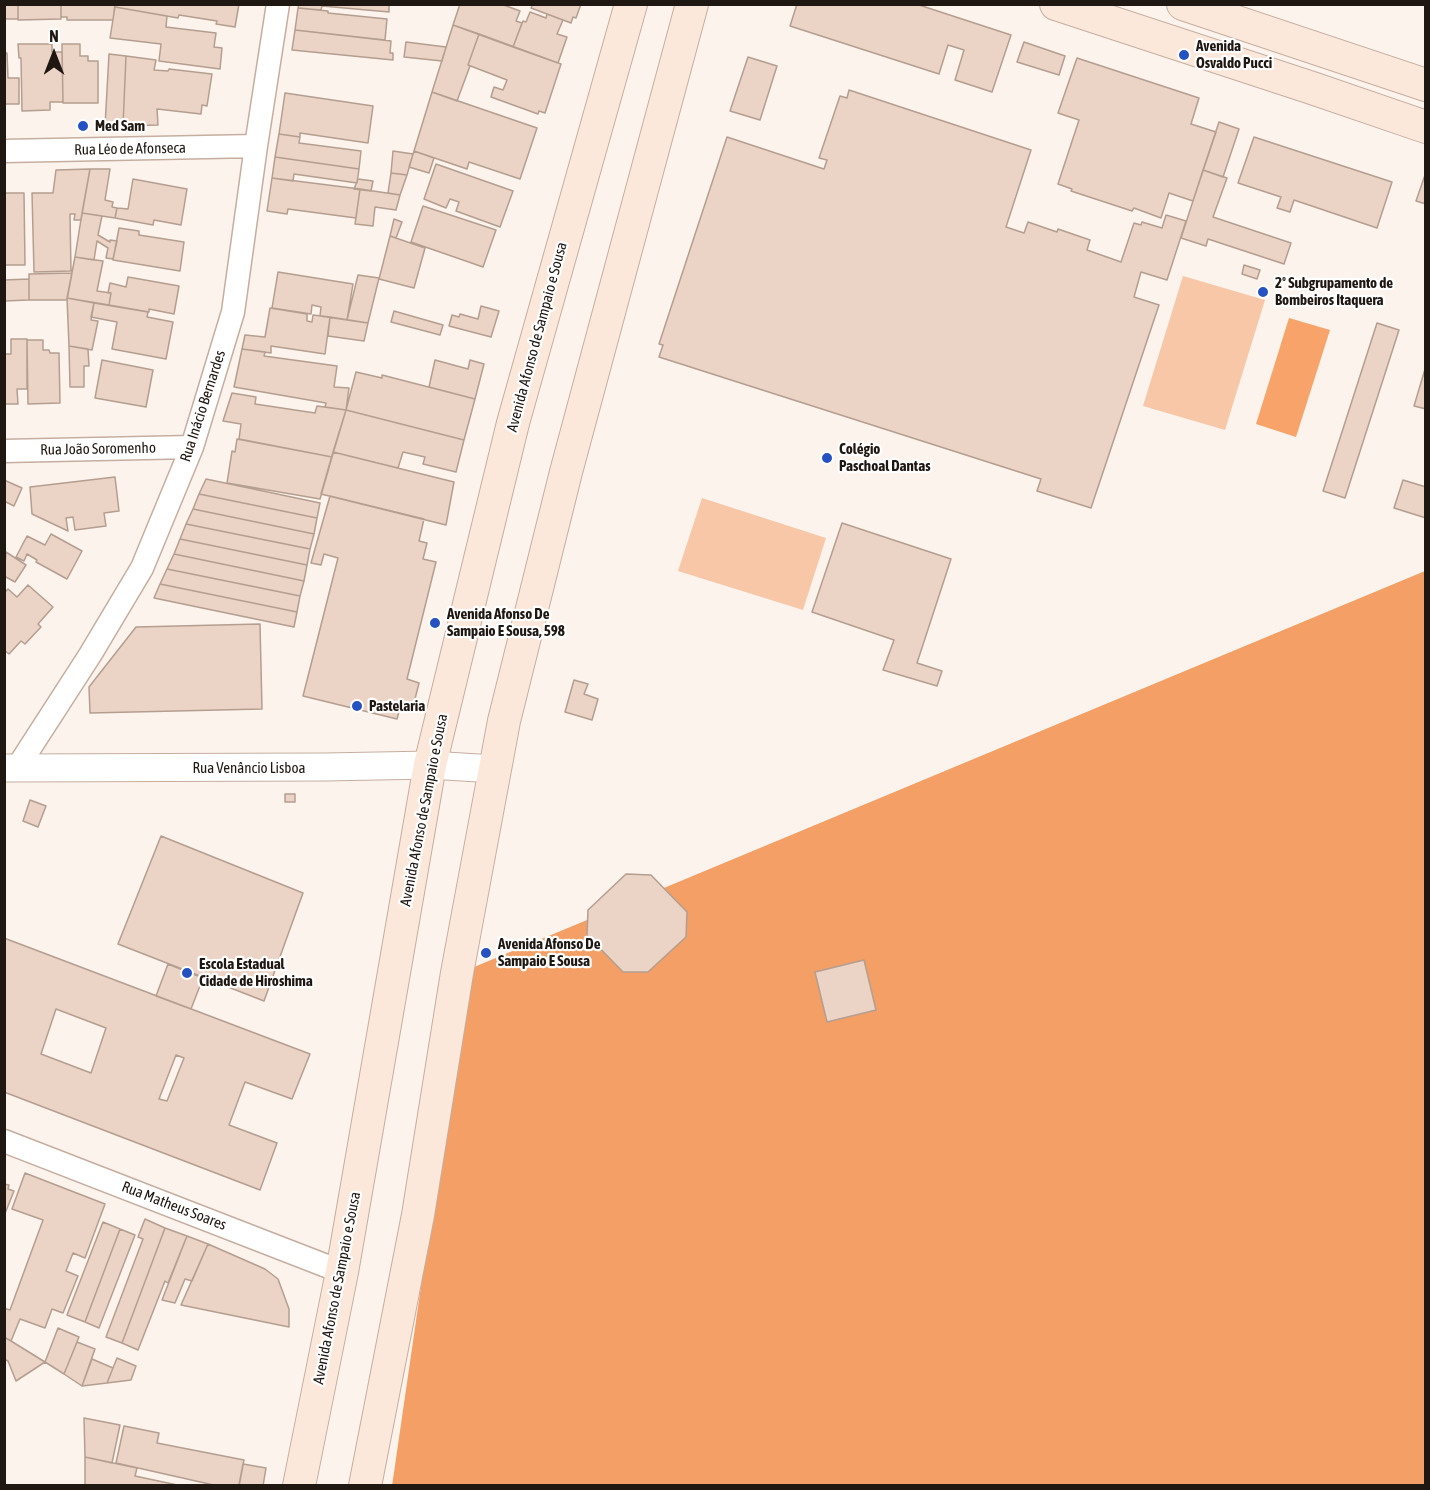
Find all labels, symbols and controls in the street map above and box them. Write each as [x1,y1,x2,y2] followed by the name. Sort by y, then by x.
[24,24,84,84] north arrow
[49,27,59,45] text: N
[1196,37,1272,72] place label: Avenida Osvaldo Pucci
[1177,48,1191,62] marker: Avenida Osvaldo Pucci
[95,117,145,135] place label: Med Sam
[76,119,90,133] marker: Med Sam
[74,139,186,159] street label: Rua Léo de Afonseca
[503,240,571,434] street label: Avenida Afonso de Sampaio e Sousa
[1275,274,1393,309] place label: 2º Subgrupamento de Bombeiros Itaquera
[1256,285,1270,299] marker: 2º Subgrupamento de Bombeiros Itaquera
[176,348,230,464] street label: Rua Inácio Bernardes
[40,439,156,459] street label: Rua João Soromenho
[839,440,930,475] place label: Colégio Paschoal Dantas
[820,451,834,465] marker: Colégio Paschoal Dantas
[447,605,565,640] place label: Avenida Afonso De Sampaio E Sousa, 598
[428,616,442,630] marker: Avenida Afonso De Sampaio E Sousa, 598
[369,697,425,715] place label: Pastelaria
[350,699,364,713] marker: Pastelaria
[396,712,452,908] street label: Avenida Afonso de Sampaio e Sousa
[193,759,305,777] street label: Rua Venâncio Lisboa
[498,935,600,970] place label: Avenida Afonso De Sampaio E Sousa
[479,946,493,960] marker: Avenida Afonso De Sampaio E Sousa
[199,955,313,990] place label: Escola Estadual Cidade de Hiroshima
[180,966,194,980] marker: Escola Estadual Cidade de Hiroshima
[119,1178,229,1234] street label: Rua Matheus Soares
[309,1190,365,1386] street label: Avenida Afonso de Sampaio e Sousa

